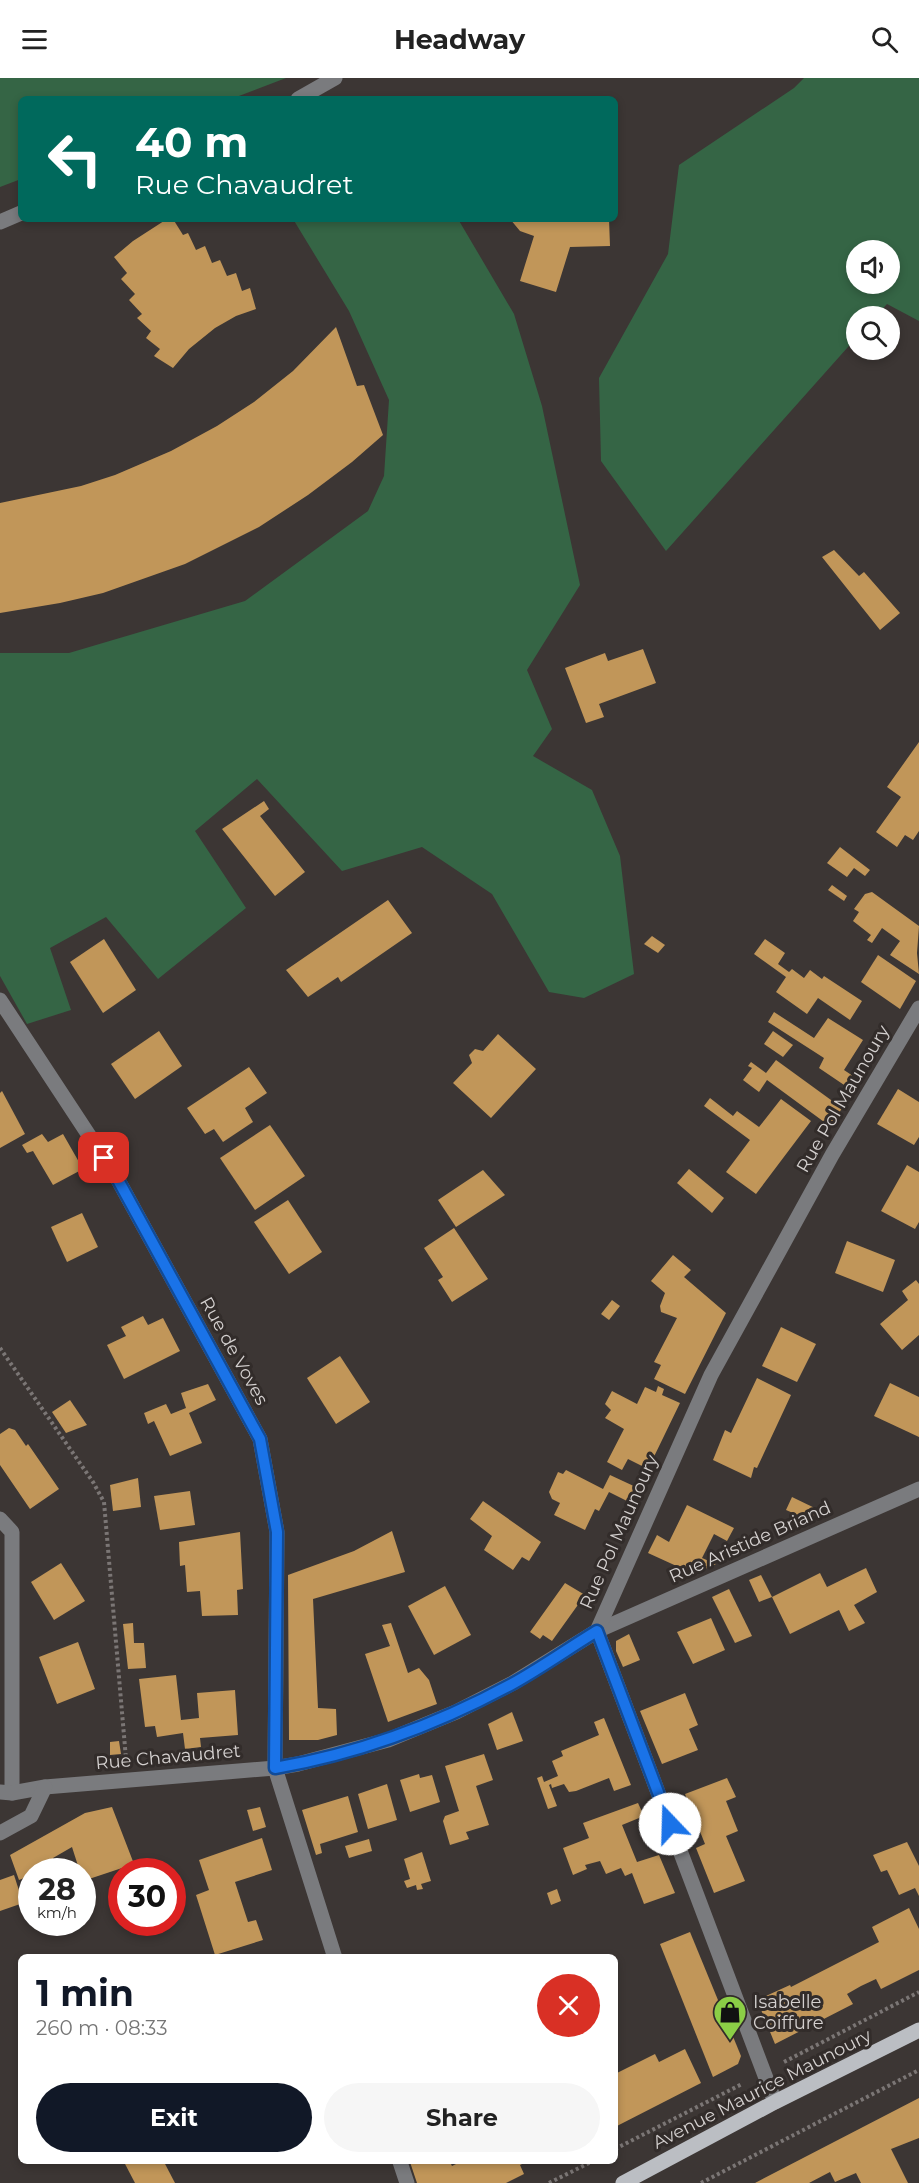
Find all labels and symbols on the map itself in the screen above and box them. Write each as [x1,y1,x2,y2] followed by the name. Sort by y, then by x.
[792,1021,894,1177] street label: Rue Pol Maunoury
[78,1132,129,1183] pin
[195,1293,273,1409] street label: Rue de Voves
[575,1451,663,1613] street label: Rue Pol Maunoury
[666,1496,834,1588] street label: Rue Aristide Briand
[95,1740,241,1774] street label: Rue Chavaudret
[638,1792,702,1856] position arrow
[108,1858,186,1936] speed limit sign: 30
[753,1991,824,2034] place label: Isabelle Coiffure
[712,1994,748,2041] shop icon: Isabelle Coiffure
[649,2024,875,2154] street label: Avenue Maurice Maunoury

